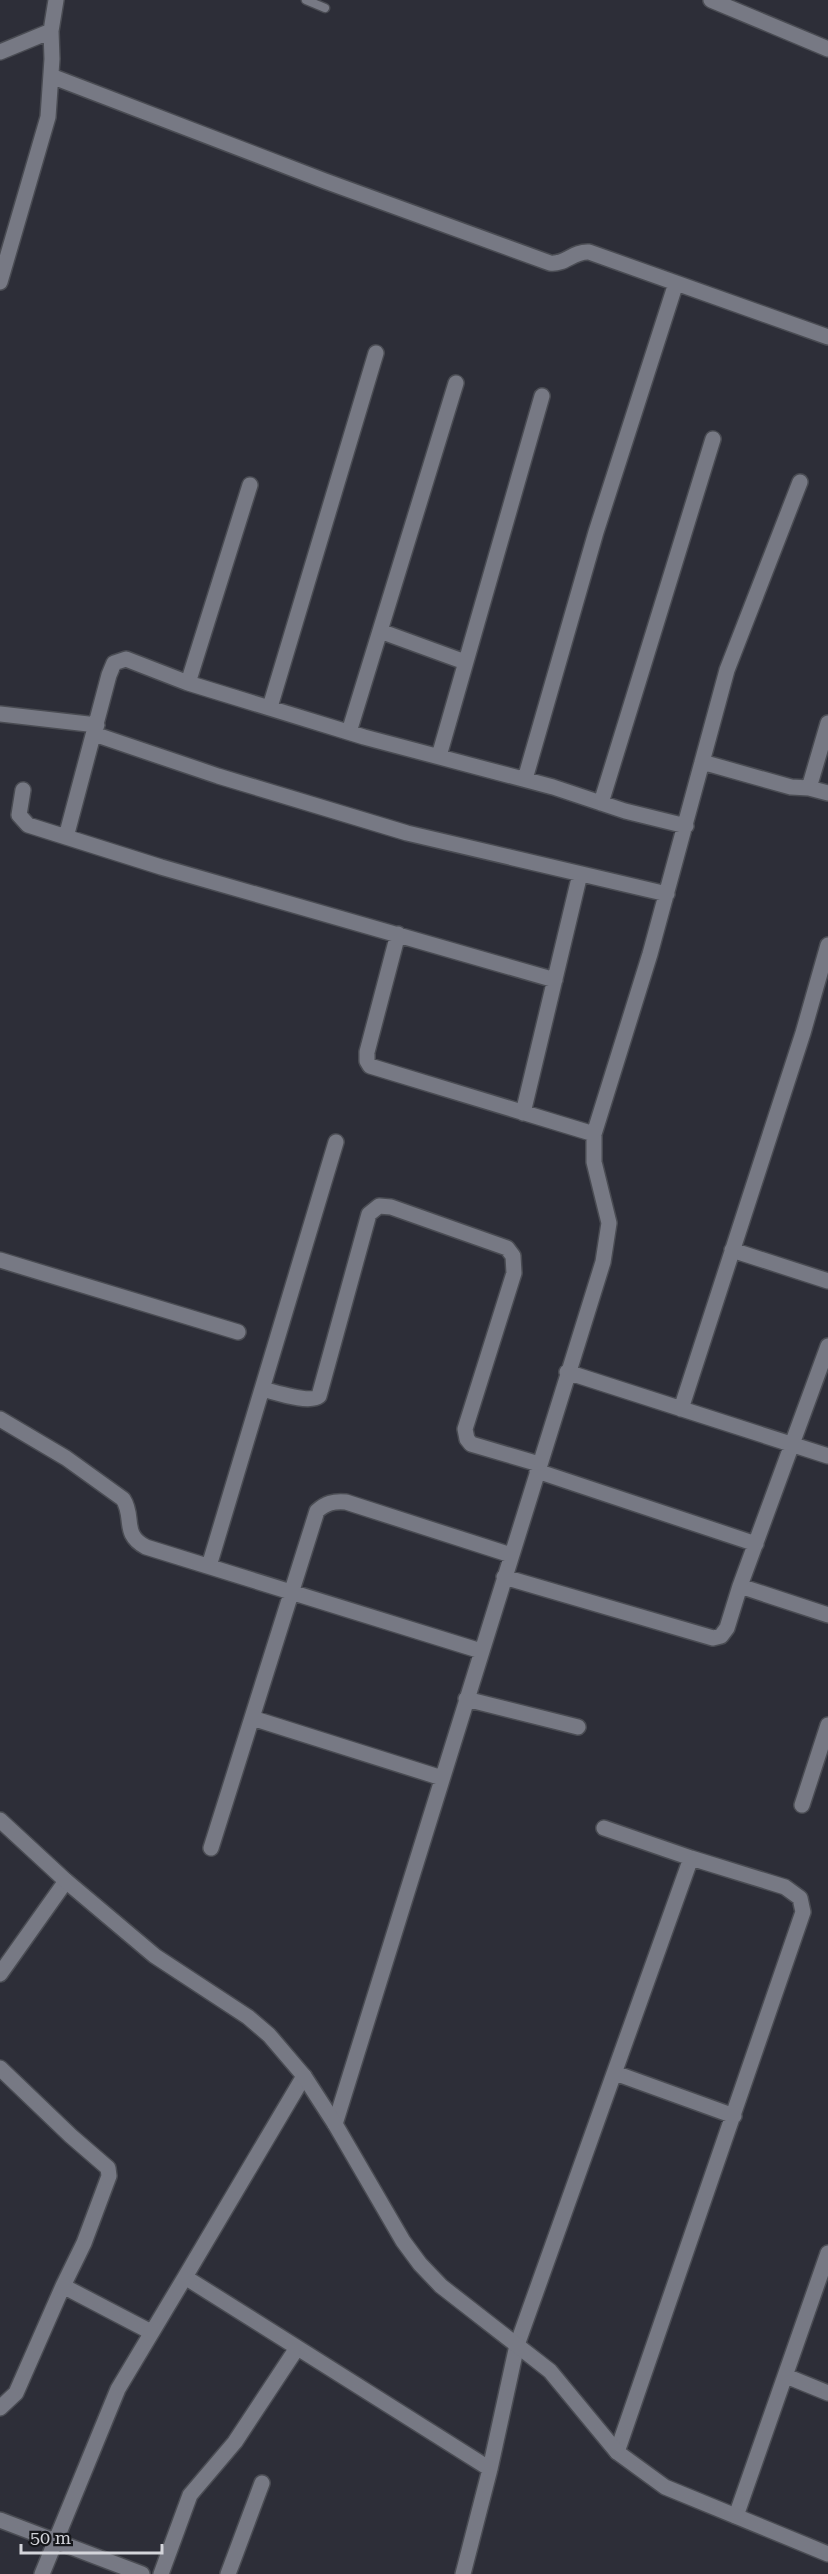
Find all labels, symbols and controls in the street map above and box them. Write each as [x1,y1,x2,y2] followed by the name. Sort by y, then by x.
[21,2517,162,2555] scale bar
[30,2527,71,2548] text: 50 m

